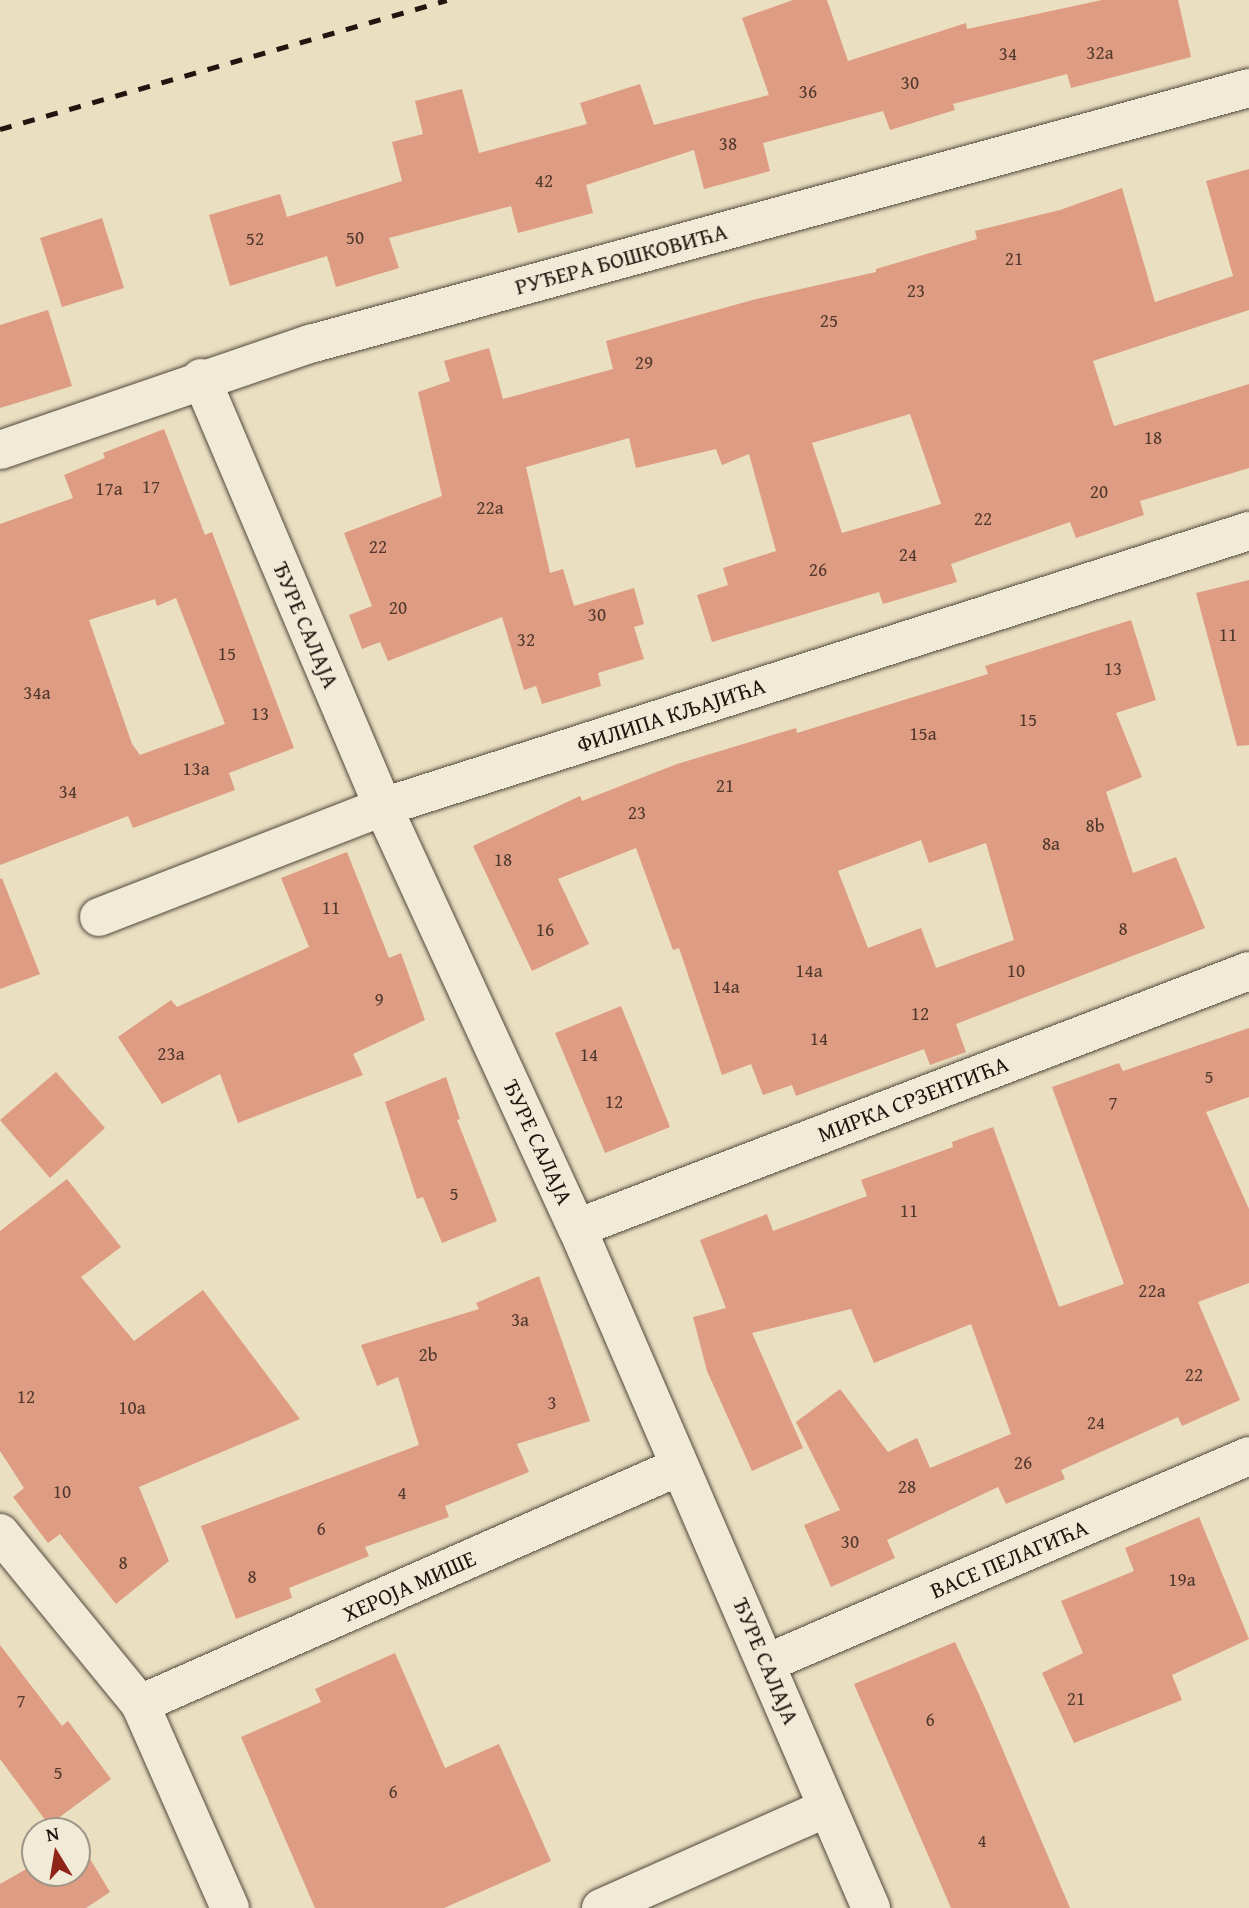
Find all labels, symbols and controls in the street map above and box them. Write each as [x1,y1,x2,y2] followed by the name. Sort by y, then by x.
[1086,42,1114,64] house number: 32a
[999,43,1017,65] house number: 34
[901,72,919,94] house number: 30
[799,81,817,103] house number: 36
[719,133,737,155] house number: 38
[535,170,553,192] house number: 42
[512,217,730,301] street label: РУЂЕРА БОШКОВИЋА
[346,227,364,249] house number: 50
[246,228,264,250] house number: 52
[1005,248,1023,270] house number: 21
[907,280,925,302] house number: 23
[820,310,838,332] house number: 25
[635,352,653,374] house number: 29
[1144,427,1162,449] house number: 18
[142,476,160,498] house number: 17
[95,478,123,500] house number: 17a
[1090,481,1108,503] house number: 20
[476,497,504,519] house number: 22a
[974,508,992,530] house number: 22
[369,536,387,558] house number: 22
[899,544,917,566] house number: 24
[267,558,345,692] street label: ЂУРЕ САЛАЈА
[809,559,827,581] house number: 26
[389,597,407,619] house number: 20
[588,604,606,626] house number: 30
[1219,624,1237,646] house number: 11
[517,629,535,651] house number: 32
[218,643,236,665] house number: 15
[1104,658,1122,680] house number: 13
[573,672,769,758] street label: ФИЛИПА КЉАЈИЋА
[23,682,51,704] house number: 34a
[251,703,269,725] house number: 13
[1019,709,1037,731] house number: 15
[909,723,937,745] house number: 15a
[182,758,210,780] house number: 13a
[716,775,734,797] house number: 21
[59,781,77,803] house number: 34
[628,802,646,824] house number: 23
[1086,815,1104,837] house number: 8b
[1042,833,1060,855] house number: 8a
[494,849,512,871] house number: 18
[322,897,340,919] house number: 11
[1118,918,1128,940] house number: 8
[536,919,554,941] house number: 16
[795,960,823,982] house number: 14a
[1007,960,1025,982] house number: 10
[712,976,740,998] house number: 14a
[374,989,384,1011] house number: 9
[911,1003,929,1025] house number: 12
[810,1028,828,1050] house number: 14
[157,1043,185,1065] house number: 23a
[580,1044,598,1066] house number: 14
[814,1050,1012,1148] street label: МИРКА СРЗЕНТИЋА
[1204,1066,1214,1088] house number: 5
[497,1075,579,1209] street label: ЂУРЕ САЛАЈА
[605,1091,623,1113] house number: 12
[1108,1092,1118,1114] house number: 7
[449,1183,459,1205] house number: 5
[900,1200,918,1222] house number: 11
[1138,1280,1166,1302] house number: 22a
[511,1309,529,1331] house number: 3a
[419,1344,437,1366] house number: 2b
[1185,1364,1203,1386] house number: 22
[17,1386,35,1408] house number: 12
[547,1392,557,1414] house number: 3
[118,1397,146,1419] house number: 10a
[1087,1412,1105,1434] house number: 24
[1014,1452,1032,1474] house number: 26
[898,1476,916,1498] house number: 28
[53,1481,71,1503] house number: 10
[397,1482,407,1504] house number: 4
[926,1513,1092,1605] street label: ВАСЕ ПЕЛАГИЋА
[316,1518,326,1540] house number: 6
[841,1531,859,1553] house number: 30
[338,1544,480,1628] street label: ХЕРОЈА МИШЕ
[118,1552,128,1574] house number: 8
[247,1566,257,1588] house number: 8
[1168,1569,1196,1591] house number: 19a
[727,1594,805,1728] street label: ЂУРЕ САЛАЈА
[1067,1688,1085,1710] house number: 21
[16,1690,26,1712] house number: 7
[925,1709,935,1731] house number: 6
[53,1762,63,1784] house number: 5
[388,1781,398,1803] house number: 6
[21,1817,91,1887] north arrow
[43,1818,61,1848] text: N
[977,1830,987,1852] house number: 4

